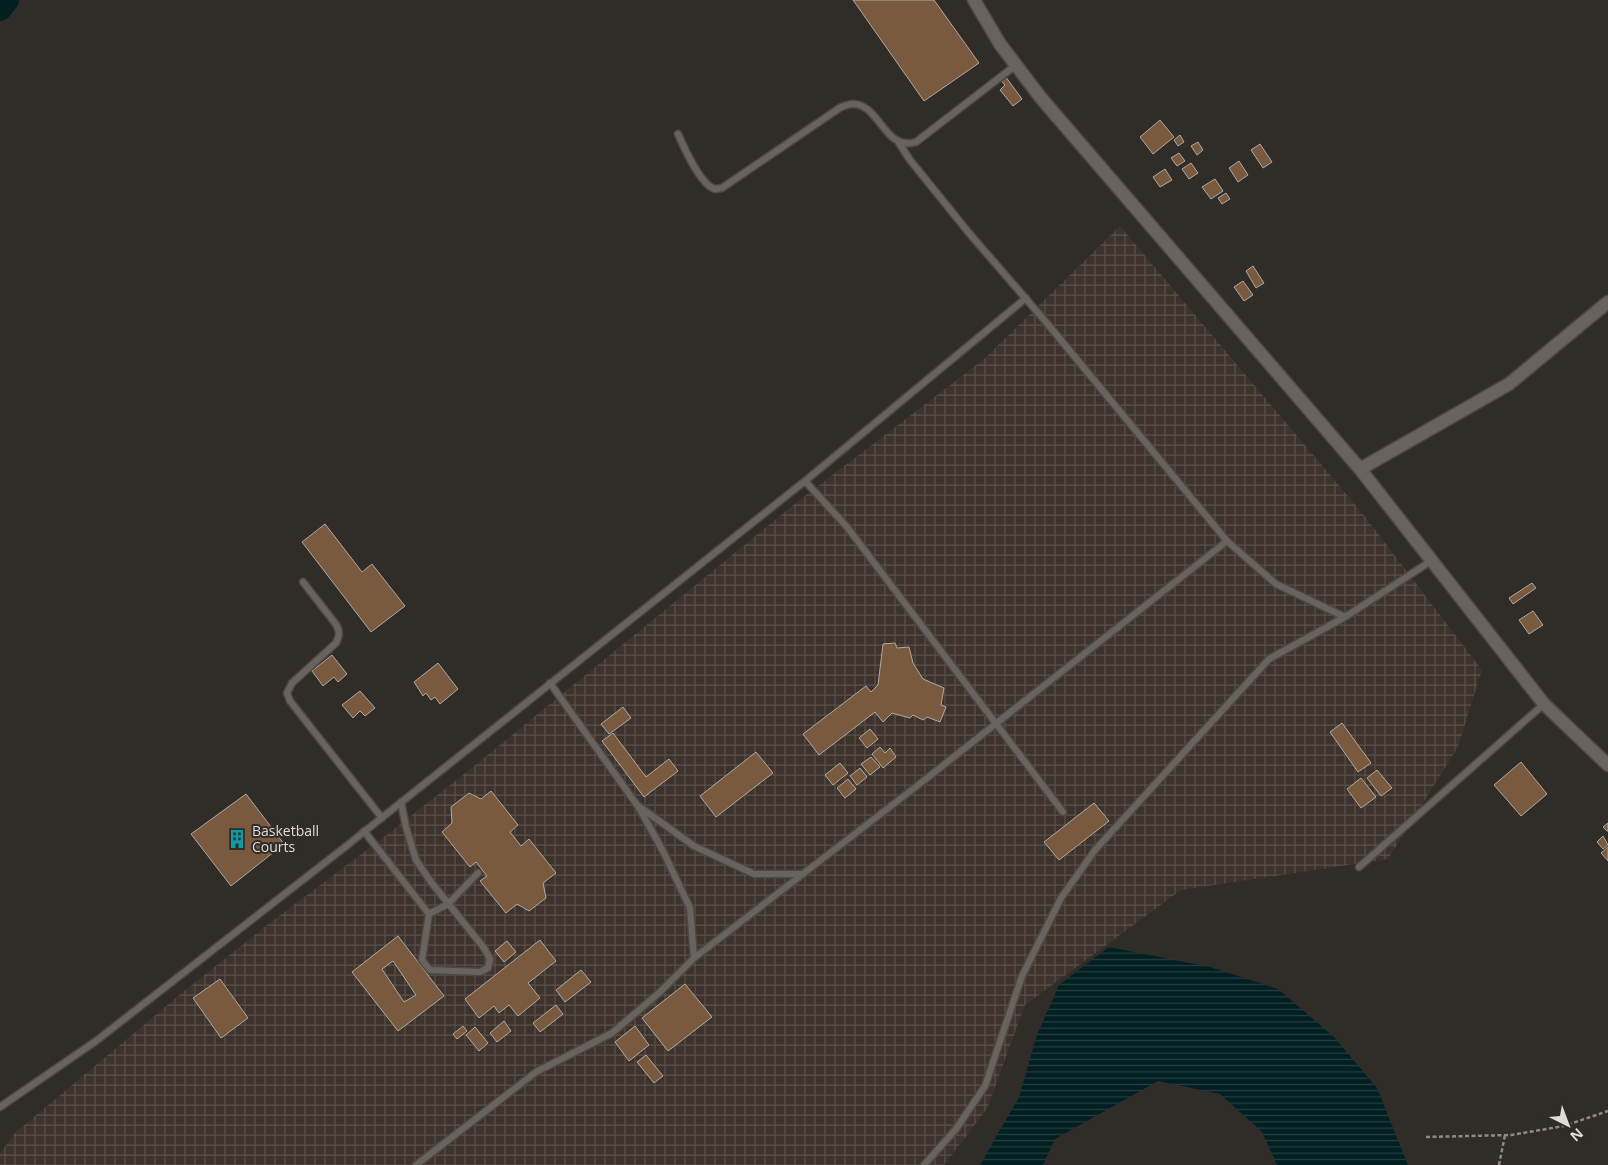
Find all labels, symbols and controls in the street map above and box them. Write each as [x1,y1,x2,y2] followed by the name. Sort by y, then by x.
[252,821,319,856] place label: Basketball Courts
[226,828,248,850] building icon: Basketball Courts
[1543,1100,1593,1150] north arrow
[1566,1124,1588,1146] text: N

